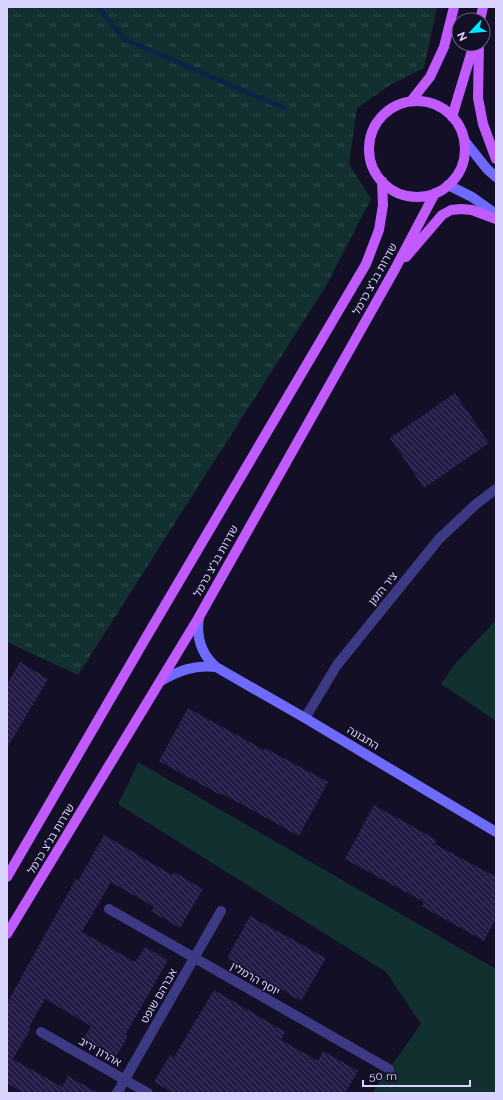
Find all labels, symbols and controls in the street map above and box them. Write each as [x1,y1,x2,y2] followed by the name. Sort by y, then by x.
[451,12,491,52] north arrow
[455,30,470,43] text: N
[350,241,400,317] street label: שדרות בנ"צ כרמל
[191,523,241,599] street label: שדרות בנ"צ כרמל
[366,570,400,608] street label: ציר הזמן
[345,723,381,753] street label: התבונה
[25,801,77,877] street label: שדרות בנ"צ כרמל
[228,960,282,998] street label: יוסף הרמלין
[138,966,180,1026] street label: אברהם שופט
[76,1035,124,1069] street label: אהרון יריב
[363,1062,470,1088] scale bar
[369,1069,397,1083] text: 50 m

